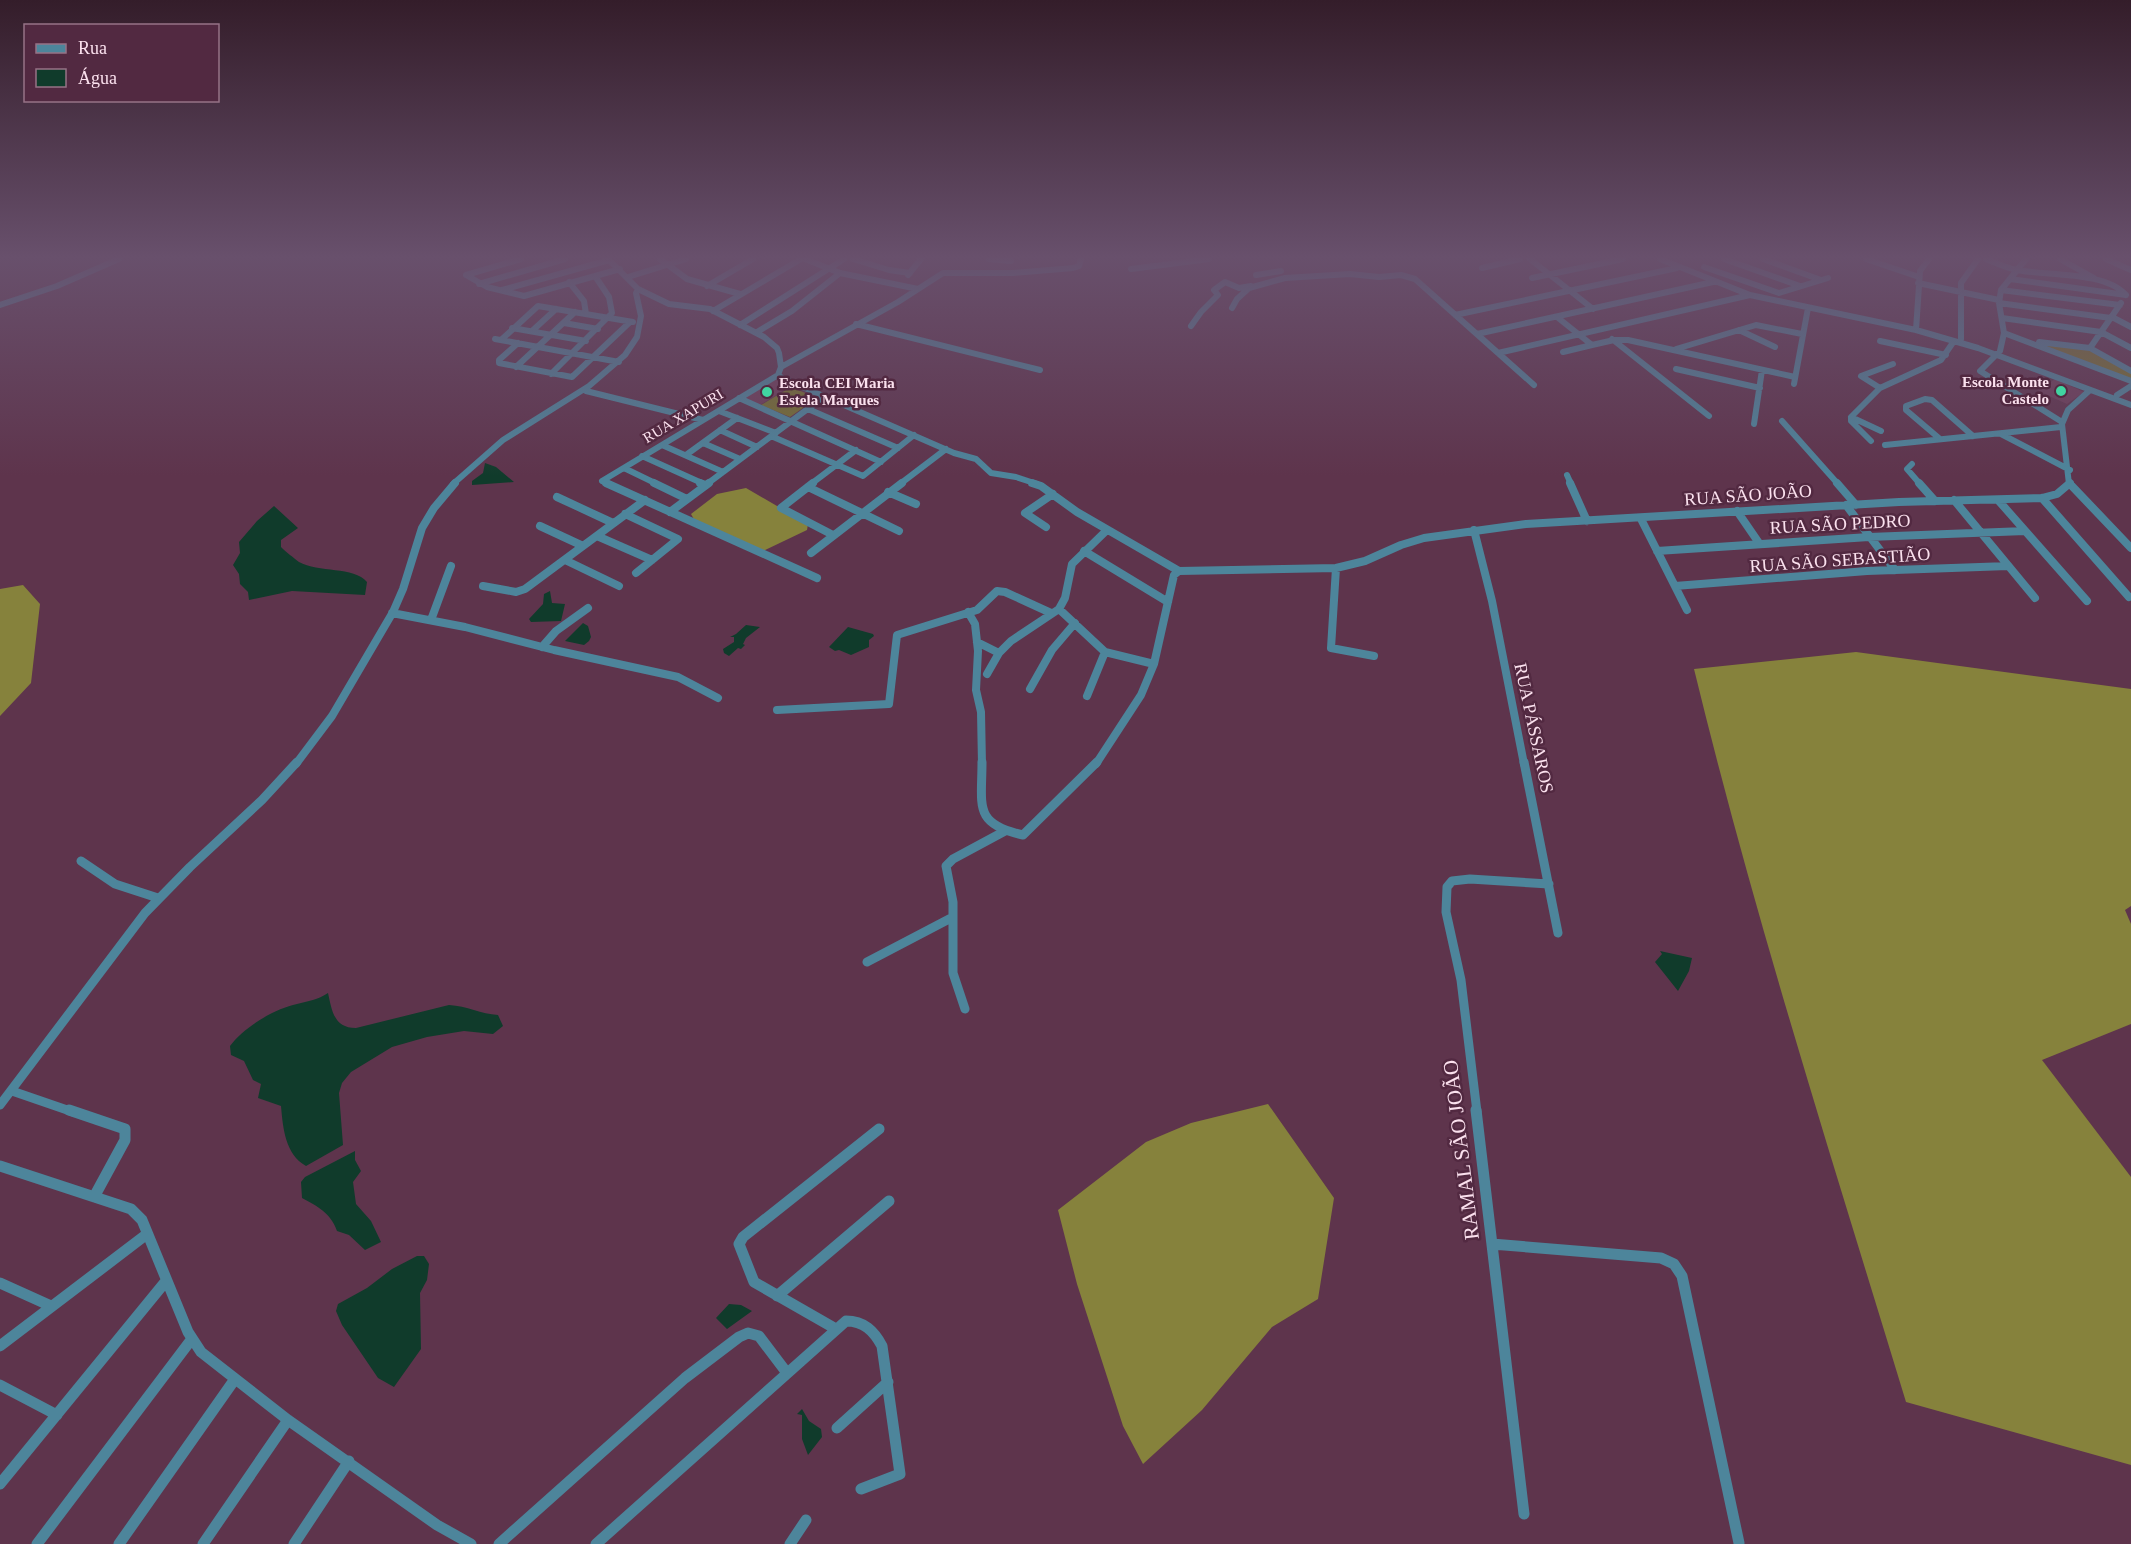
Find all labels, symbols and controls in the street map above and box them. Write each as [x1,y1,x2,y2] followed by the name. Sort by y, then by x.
[24,24,219,102] legend
[78,38,107,58] text: Rua
[78,67,117,88] text: Água
[1962,374,2049,407] place label: Escola Monte Castelo
[779,375,895,408] place label: Escola CEI Maria Estela Marques
[2054,384,2068,398] marker: Escola Monte Castelo
[760,385,774,399] marker: Escola CEI Maria Estela Marques
[640,386,726,446] street label: RUA XAPURI
[1683,480,1813,509] street label: RUA SÃO JOÃO
[1769,509,1911,538] street label: RUA SÃO PEDRO
[1749,543,1931,576] street label: RUA SÃO SEBASTIÃO
[1510,661,1559,795] street label: RUA PÁSSAROS
[1438,1059,1484,1241] street label: RAMAL SÃO JOÃO

